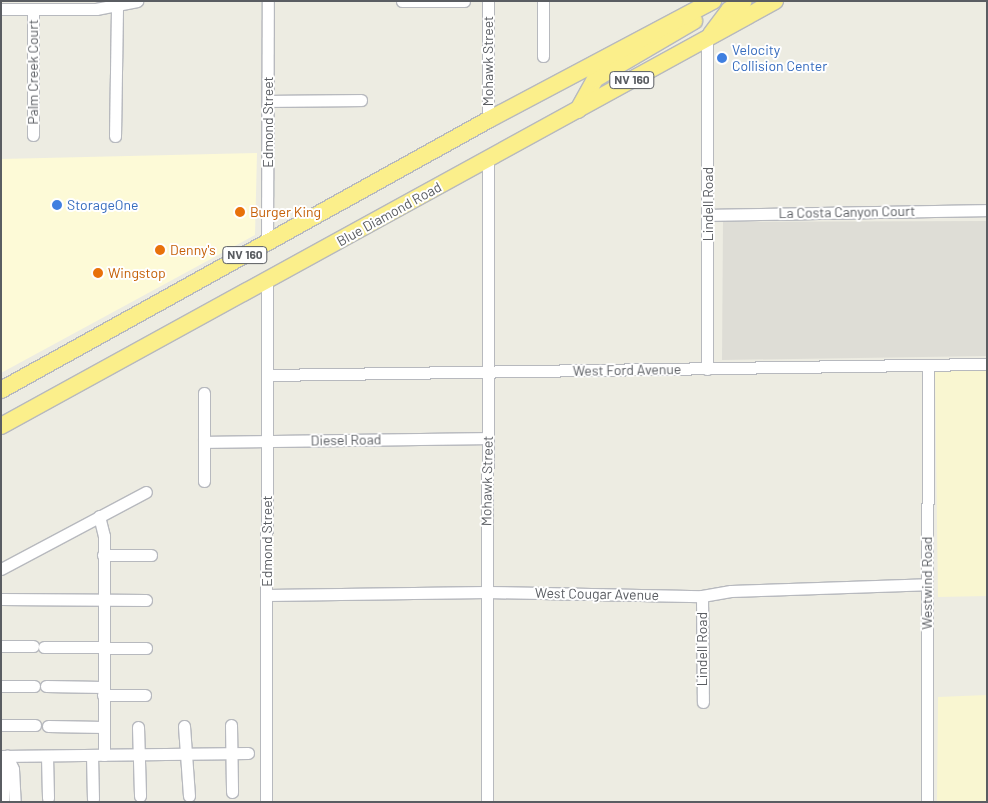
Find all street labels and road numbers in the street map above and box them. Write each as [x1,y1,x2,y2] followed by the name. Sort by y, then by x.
[480,16,496,106] street label: Mohawk Street
[25,19,41,125] street label: Palm Creek Court
[608,70,656,90] road number: NV 160
[260,76,276,168] street label: Edmond Street
[700,167,716,241] street label: Lindell Road
[334,178,444,250] street label: Blue Diamond Road
[778,202,916,222] street label: La Costa Canyon Court
[221,246,269,264] road number: NV 160
[573,361,681,379] street label: West Ford Avenue
[310,431,382,449] street label: Diesel Road
[478,436,496,526] street label: Mohawk Street
[259,495,275,587] street label: Edmond Street
[919,536,935,630] street label: Westwind Road
[535,585,659,603] street label: West Cougar Avenue
[694,612,710,686] street label: Lindell Road

